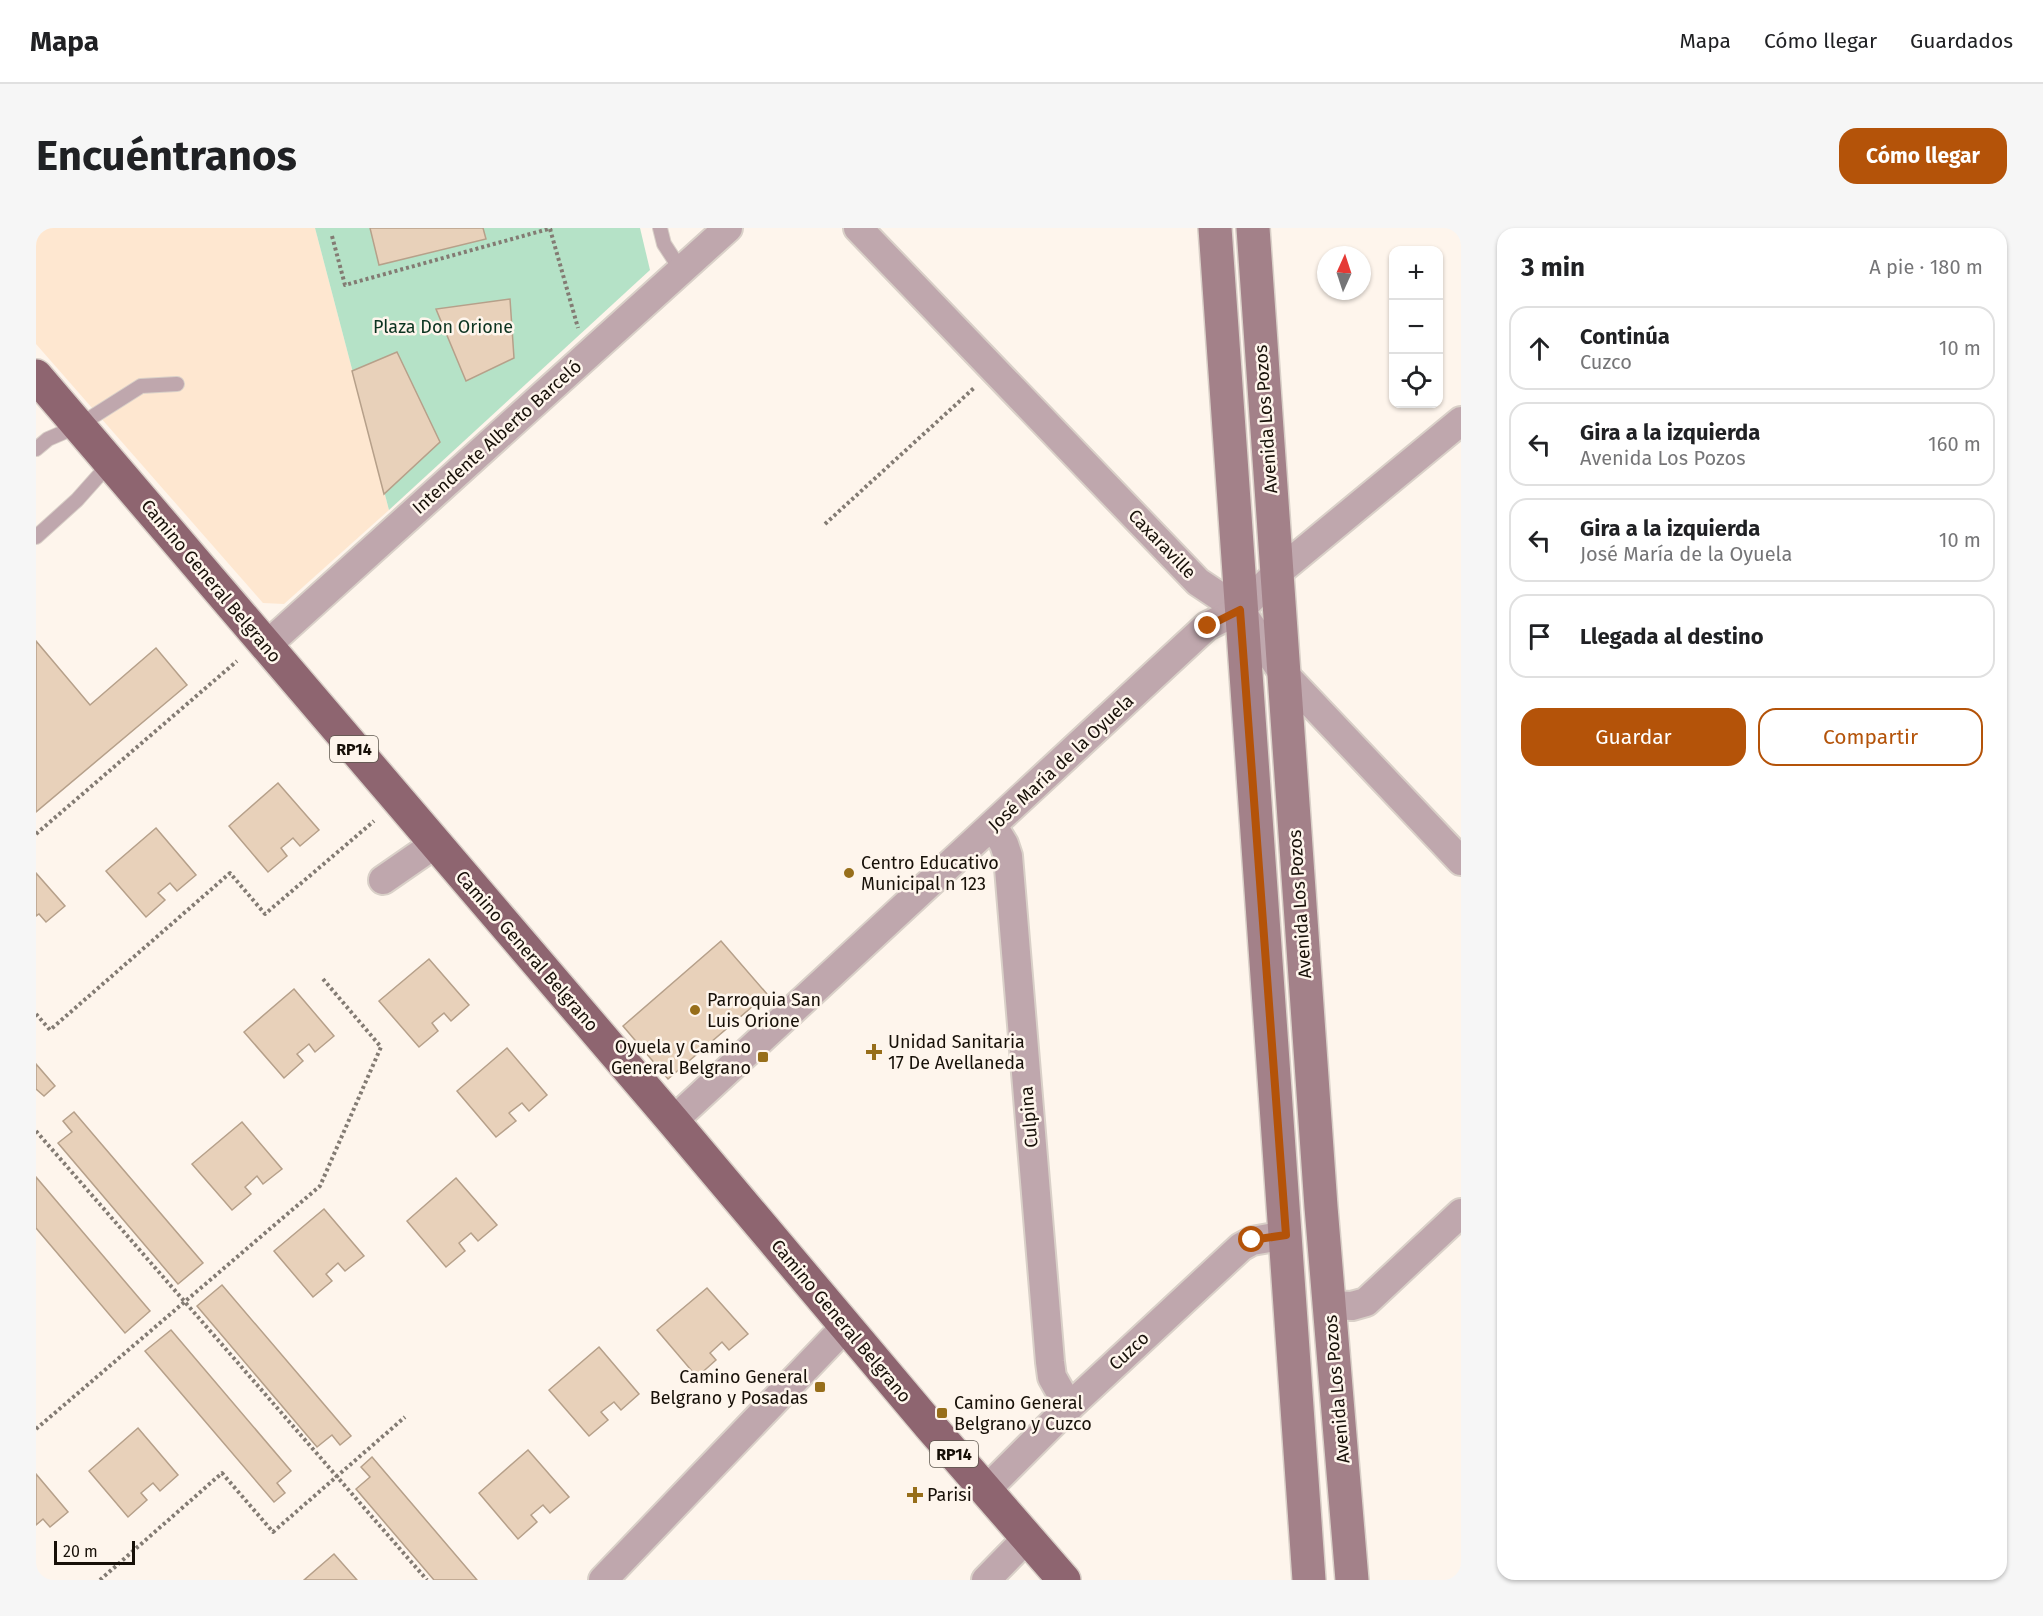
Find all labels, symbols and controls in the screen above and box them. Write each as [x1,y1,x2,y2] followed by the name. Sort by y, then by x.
[30,25,99,58] text: Mapa
[1679,28,1731,54] text: Mapa
[1764,28,1877,54] text: Cómo llegar
[1910,28,2013,54] text: Guardados
[1839,128,2007,184] button: Cómo llegar
[36,131,297,181] text: Encuéntranos
[1317,246,1371,300] north arrow
[1389,246,1443,408] map controls
[1389,246,1443,300] button: +
[1521,252,1585,283] text: 3 min
[1869,255,1983,279] text: A pie · 180 m
[1389,300,1443,354] button: −
[373,316,513,338] park label: Plaza Don Orione
[1580,323,1670,350] text: Continúa
[1523,332,1556,365] icon: ahead
[1939,336,1981,360] text: 10 m
[1250,344,1282,494] street label: Avenida Los Pozos
[1580,350,1632,374] text: Cuzco
[1389,354,1443,408] button: locate
[408,355,586,519] street label: Intendente Alberto Barceló
[1580,419,1760,446] text: Gira a la izquierda
[1523,428,1556,461] icon: left
[1928,432,1981,456] text: 160 m
[1580,446,1746,470] text: Avenida Los Pozos
[136,495,286,667] street label: Camino General Belgrano
[1124,505,1200,583] street label: Caxaraville
[1580,515,1760,542] text: Gira a la izquierda
[1523,524,1556,557] icon: left
[1939,528,1981,552] text: 10 m
[1580,542,1792,566] text: José María de la Oyuela
[1194,612,1220,638] route end
[1523,620,1556,653] icon: arrive
[1580,623,1764,650] text: Llegada al destino
[984,690,1138,836] street label: José María de la Oyuela
[1521,708,1746,766] button: Guardar
[1758,708,1983,766] button: Compartir
[330,736,378,762] road number: RP14
[1284,829,1316,979] street label: Avenida Los Pozos
[861,852,999,895] place label: Centro Educativo Municipal n 123
[451,866,603,1036] street label: Camino General Belgrano
[842,866,856,880] marker: Centro Educativo Municipal n 123
[707,989,821,1032] place label: Parroquia San Luis Orione
[688,1003,702,1017] marker: Parroquia San Luis Orione
[888,1031,1025,1074] place label: Unidad Sanitaria 17 De Avellaneda
[611,1036,751,1079] place label: Oyuela y Camino General Belgrano
[865,1043,883,1061] marker: Unidad Sanitaria 17 De Avellaneda
[756,1050,770,1064] marker: Oyuela y Camino General Belgrano
[1015,1085,1043,1149] street label: Culpina
[1238,1226,1264,1252] route start
[766,1235,916,1407] street label: Camino General Belgrano
[1320,1314,1354,1464] street label: Avenida Los Pozos
[1104,1327,1154,1375] street label: Cuzco
[650,1366,808,1409] place label: Camino General Belgrano y Posadas
[813,1380,827,1394] marker: Camino General Belgrano y Posadas
[954,1392,1092,1435] place label: Camino General Belgrano y Cuzco
[935,1406,949,1420] marker: Camino General Belgrano y Cuzco
[930,1441,978,1467] road number: RP14
[927,1484,972,1506] place label: Parisi
[908,1488,922,1502] marker: Parisi
[54,1538,135,1566] scale bar
[63,1542,98,1561] text: 20 m

